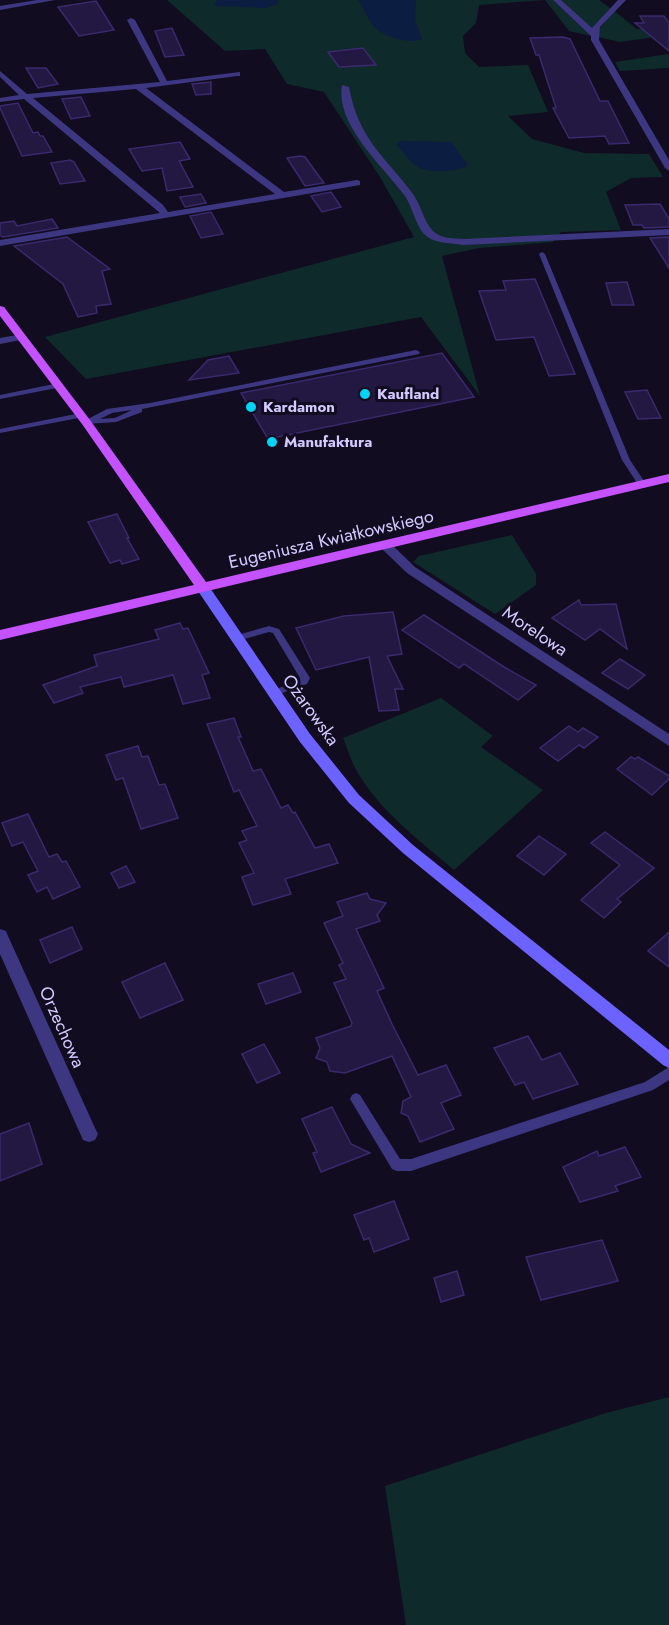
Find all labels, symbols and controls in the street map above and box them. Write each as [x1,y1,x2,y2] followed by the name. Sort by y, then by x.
[377,383,439,405] place label: Kaufland
[358,387,372,401] marker: Kaufland
[263,396,335,418] place label: Kardamon
[244,400,258,414] marker: Kardamon
[284,431,372,453] place label: Manufaktura
[265,435,279,449] marker: Manufaktura
[226,503,436,575] street label: Eugeniusza Kwiatkowskiego
[497,599,573,663] street label: Morelowa
[276,669,346,751] street label: Ożarowska
[32,982,92,1072] street label: Orzechowa

